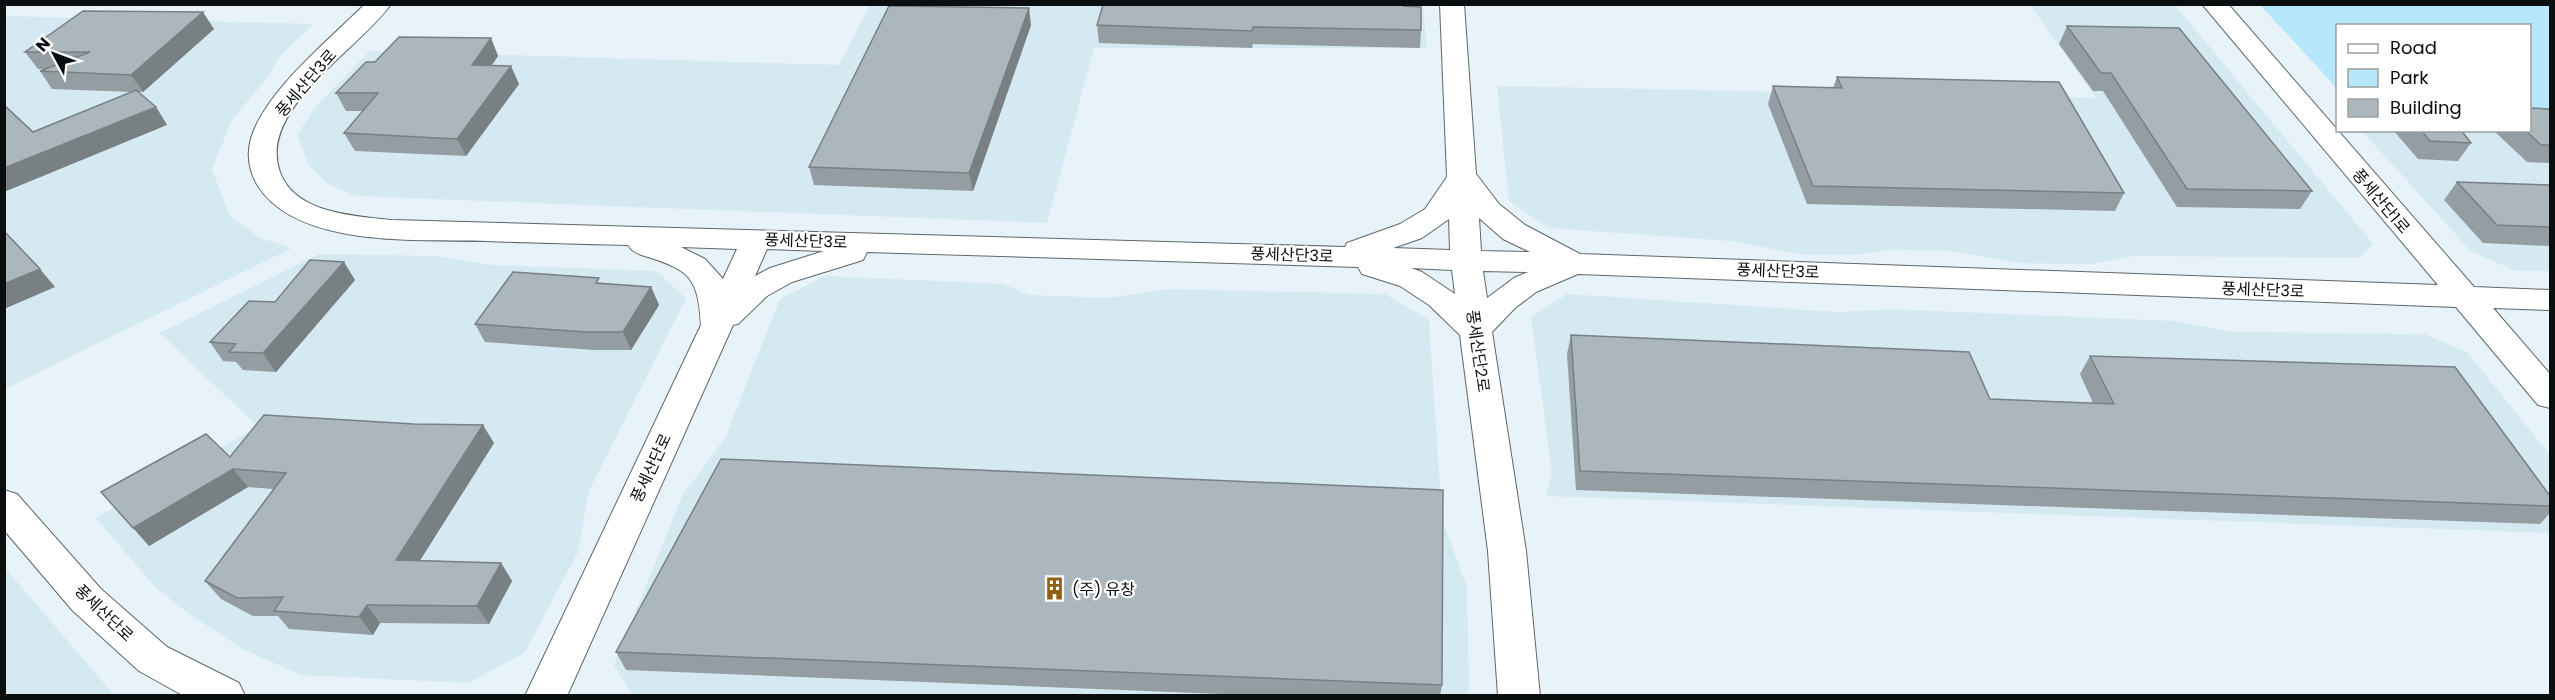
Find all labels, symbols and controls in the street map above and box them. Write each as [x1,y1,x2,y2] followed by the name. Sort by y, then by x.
[24,24,84,84] north arrow
[2336,24,2531,132] legend
[30,32,56,57] text: N
[2390,35,2437,60] text: Road
[270,44,342,122] street label: 풍세산단3로
[2390,65,2429,90] text: Park
[2390,95,2462,120] text: Building
[2347,163,2415,239] street label: 풍세산단1로
[764,228,848,254] street label: 풍세산단3로
[1250,242,1334,268] street label: 풍세산단3로
[1736,258,1820,284] street label: 풍세산단3로
[2221,277,2305,303] street label: 풍세산단3로
[1461,308,1495,394] street label: 풍세산단2로
[625,430,677,506] street label: 풍세산단로
[1041,576,1067,602] building icon: (주) 유창
[1072,578,1135,601] place label: (주) 유창
[70,579,139,647] street label: 풍세산단로

